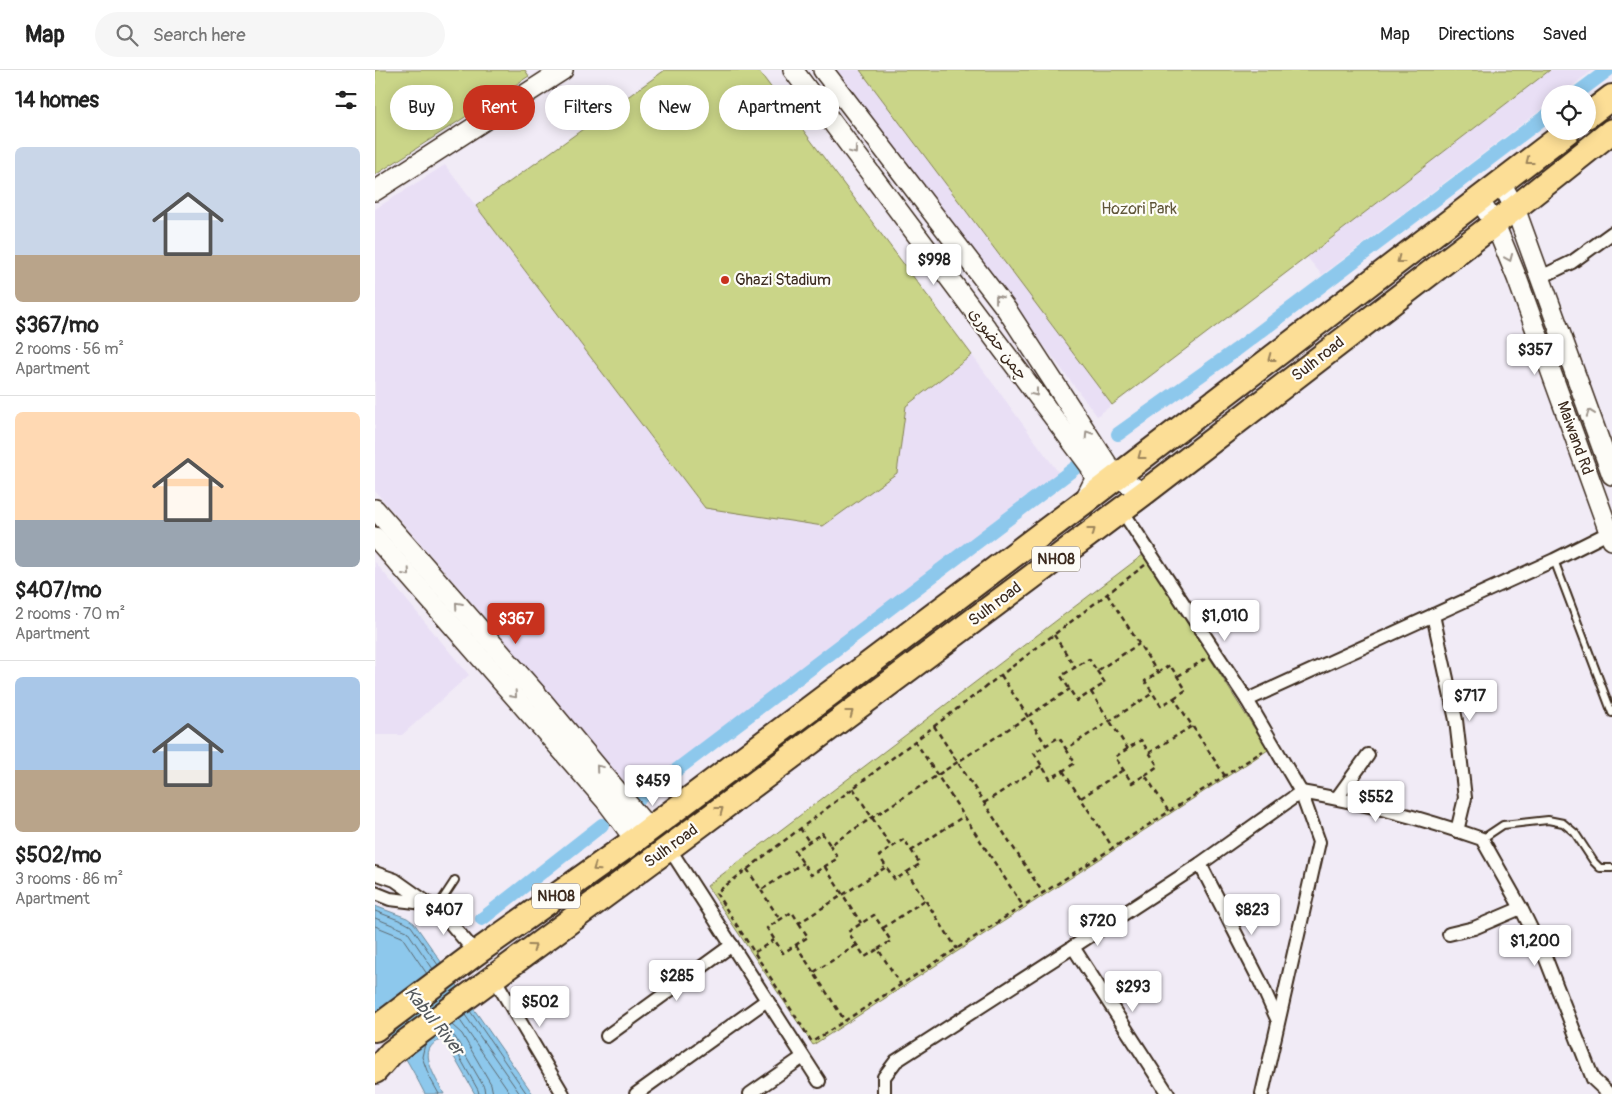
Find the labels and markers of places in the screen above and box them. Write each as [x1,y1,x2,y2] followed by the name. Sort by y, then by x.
[904,244,964,286] pin: $998
[735,270,831,290] place label: Ghazi Stadium
[719,274,731,286] marker: Ghazi Stadium
[1505,334,1565,376] pin: $357
[1184,600,1266,642] pin: $1,010
[486,602,546,645] pin: $367
[1440,680,1500,722] pin: $717
[623,764,683,807] pin: $459
[1346,780,1406,823] pin: $552
[414,894,474,936] pin: $407
[1222,894,1282,936] pin: $823
[1068,904,1128,947] pin: $720
[1494,924,1576,967] pin: $1,200
[647,960,707,1002] pin: $285
[1103,970,1163,1013] pin: $293
[510,986,570,1028] pin: $502

